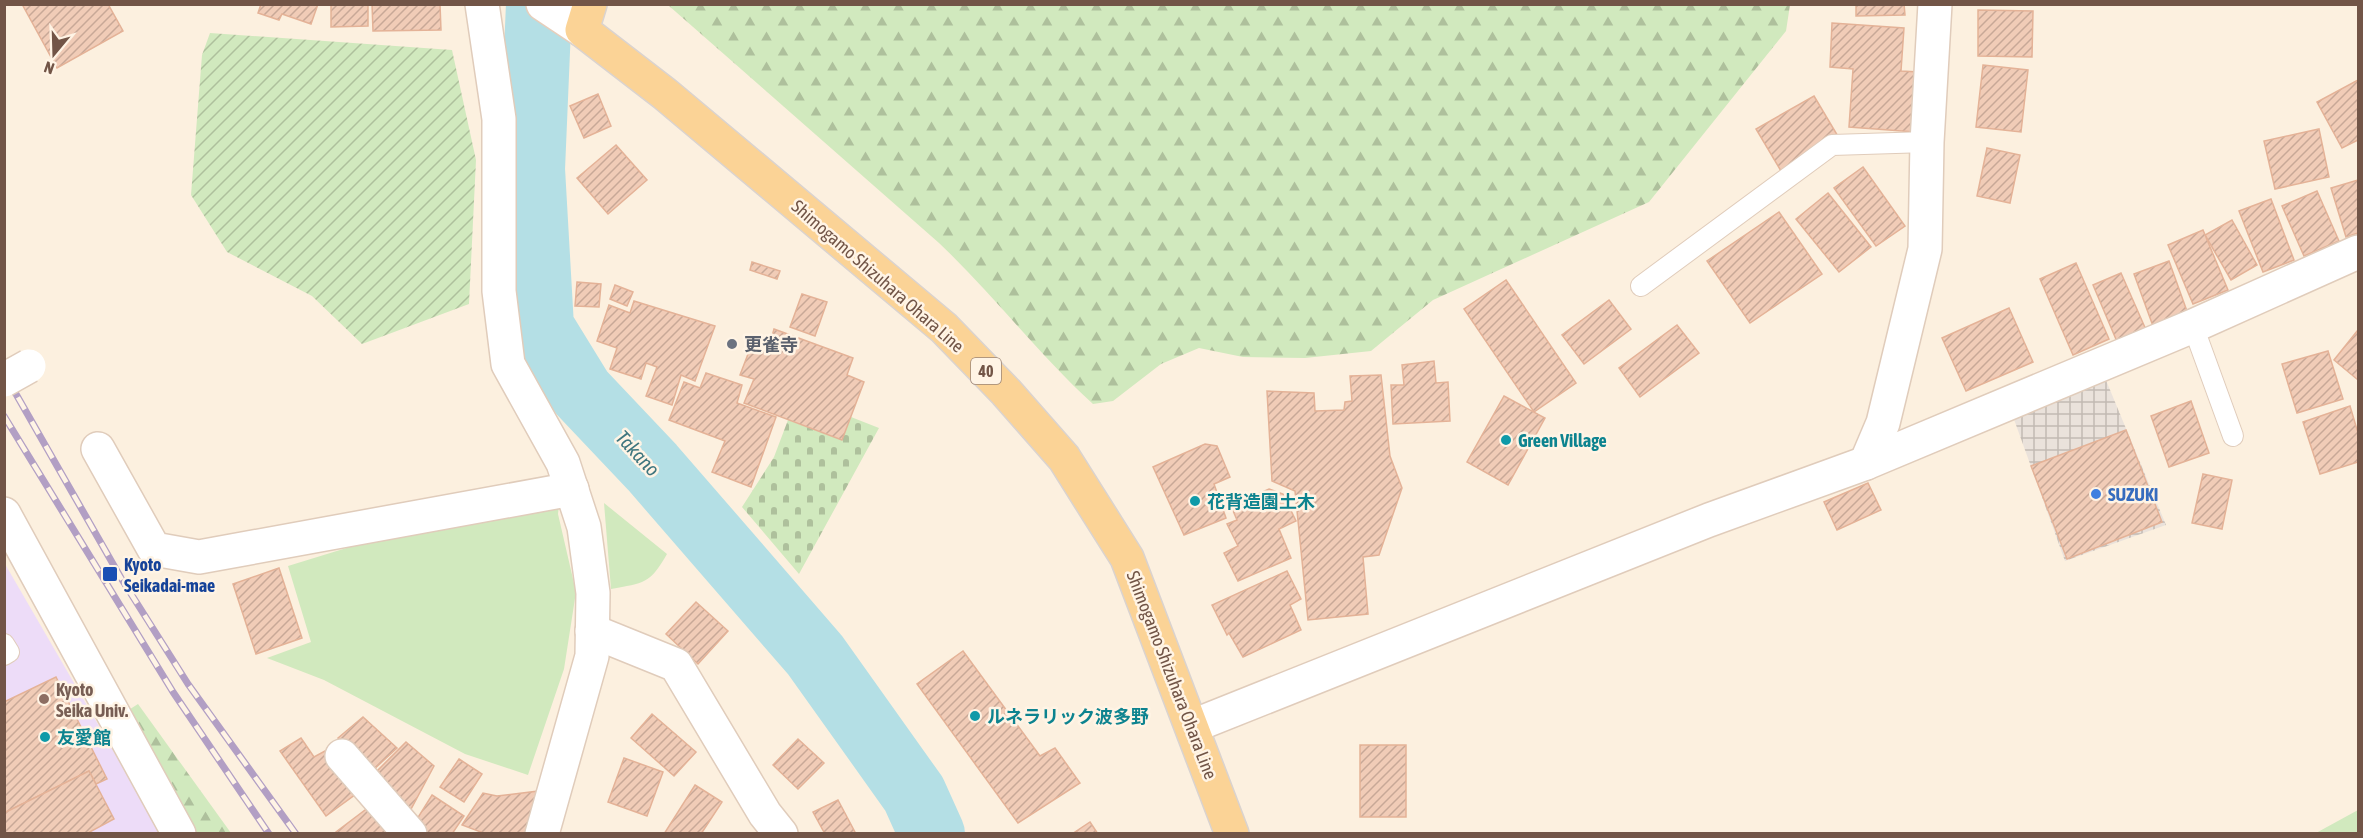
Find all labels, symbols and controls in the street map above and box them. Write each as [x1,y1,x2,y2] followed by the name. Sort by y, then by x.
[24,24,84,84] north arrow
[42,58,57,78] text: N
[788,195,968,357] street label: Shimogamo Shizuhara Ohara Line
[744,334,798,355] place label: 更雀寺
[725,337,739,351] marker: 更雀寺
[971,358,1001,384] road number: 40
[611,426,665,480] water label: Takano
[1518,430,1607,451] place label: Green Village
[1499,433,1513,447] marker: Green Village
[2108,484,2158,505] place label: SUZUKI
[2089,487,2103,501] marker: SUZUKI
[1207,491,1315,512] place label: 花背造園土木
[1188,494,1202,508] marker: 花背造園土木
[124,554,215,596] place label: Kyoto Seikadai-mae
[101,565,119,583] marker: Kyoto Seikadai-mae
[1123,568,1221,782] street label: Shimogamo Shizuhara Ohara Line
[56,679,128,721] place label: Kyoto Seika Univ.
[37,692,51,706] marker: Kyoto Seika Univ.
[987,706,1149,727] place label: ルネラリック波多野
[968,709,982,723] marker: ルネラリック波多野
[57,727,111,748] place label: 友愛館
[38,730,52,744] marker: 友愛館

